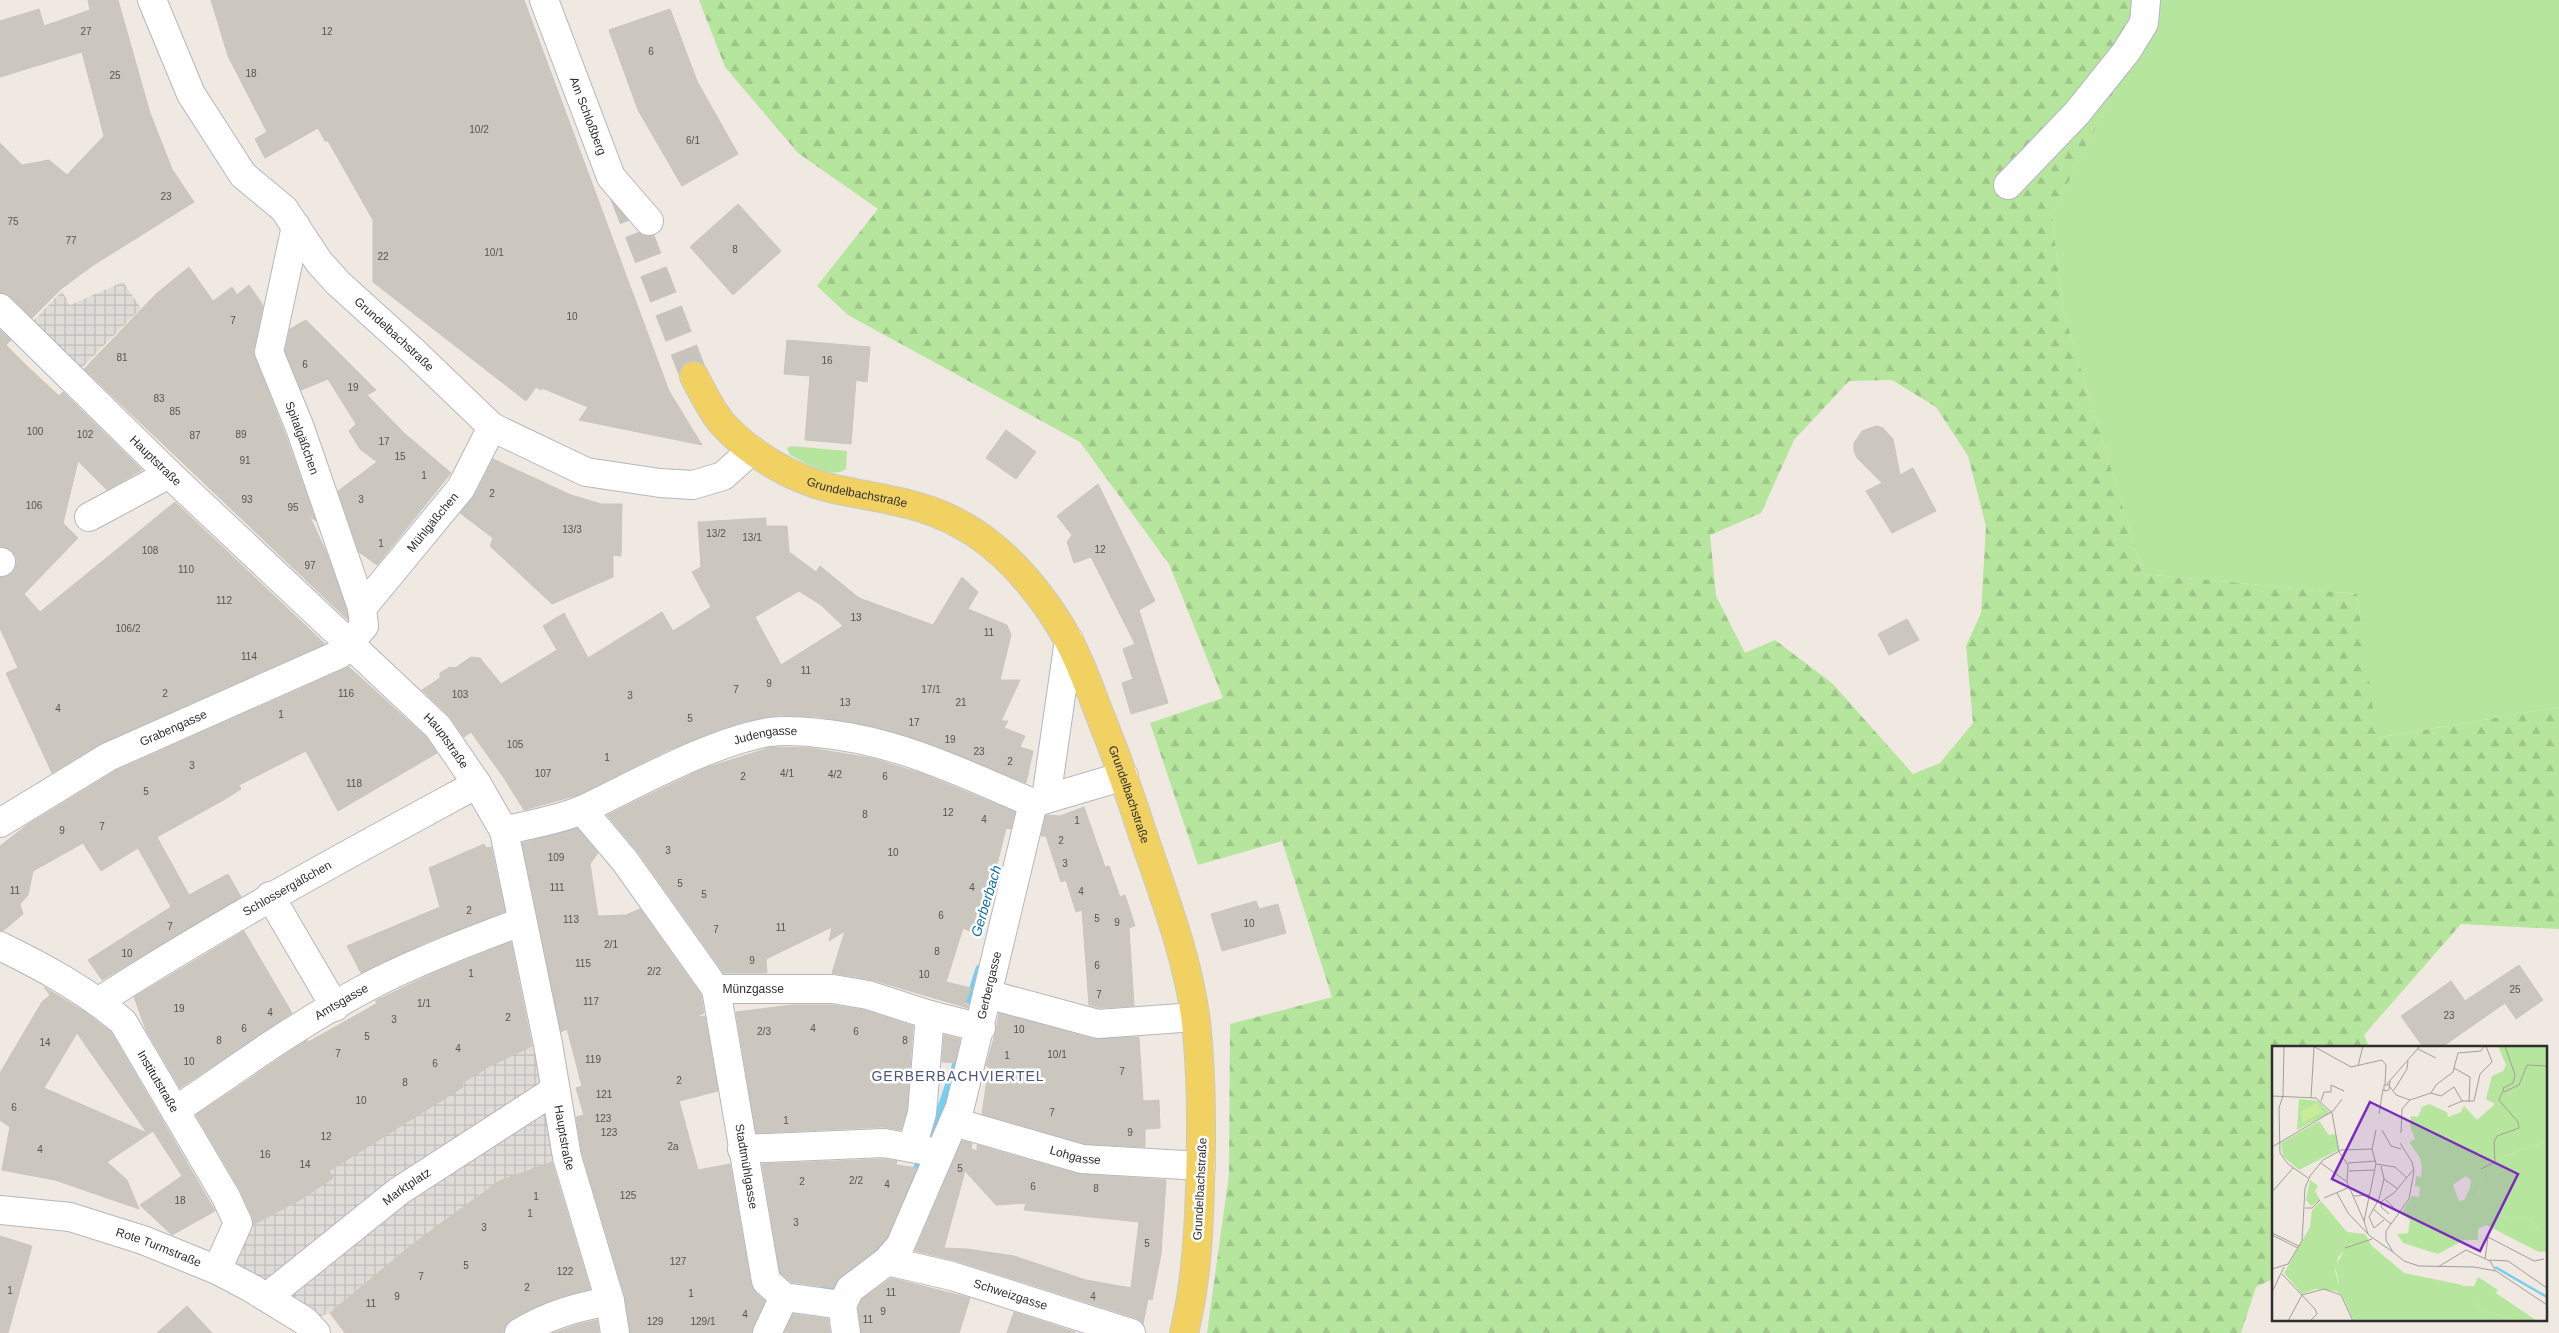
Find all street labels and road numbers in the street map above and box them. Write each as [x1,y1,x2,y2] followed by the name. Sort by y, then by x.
[567,75,609,157] street label: Am Schloßberg
[351,294,437,374] street label: Grundelbachstraße
[282,400,322,476] street label: Spitalgäßchen
[127,433,184,489] street label: Hauptstraße
[805,474,909,511] street label: Grundelbachstraße
[404,490,461,555] street label: Mühlgäßchen
[137,707,209,749] street label: Grabengasse
[421,710,472,772] street label: Hauptstraße
[732,724,798,748] street label: Judengasse
[1105,744,1153,846] street label: Grundelbachstraße
[240,858,334,919] street label: Schlossergäßchen
[974,950,1004,1021] street label: Gerbergasse
[312,981,371,1023] street label: Amtsgasse
[723,982,784,996] street label: Münzgasse
[134,1048,182,1115] street label: Institutstraße
[551,1104,578,1172] street label: Hauptstraße
[732,1123,761,1210] street label: Stadtmühlgasse
[1190,1137,1210,1241] street label: Grundelbachstraße
[1048,1143,1102,1167] street label: Lohgasse
[380,1165,433,1208] street label: Marktplatz
[114,1225,204,1270] street label: Rote Turmstraße
[972,1276,1049,1313] street label: Schweizgasse

